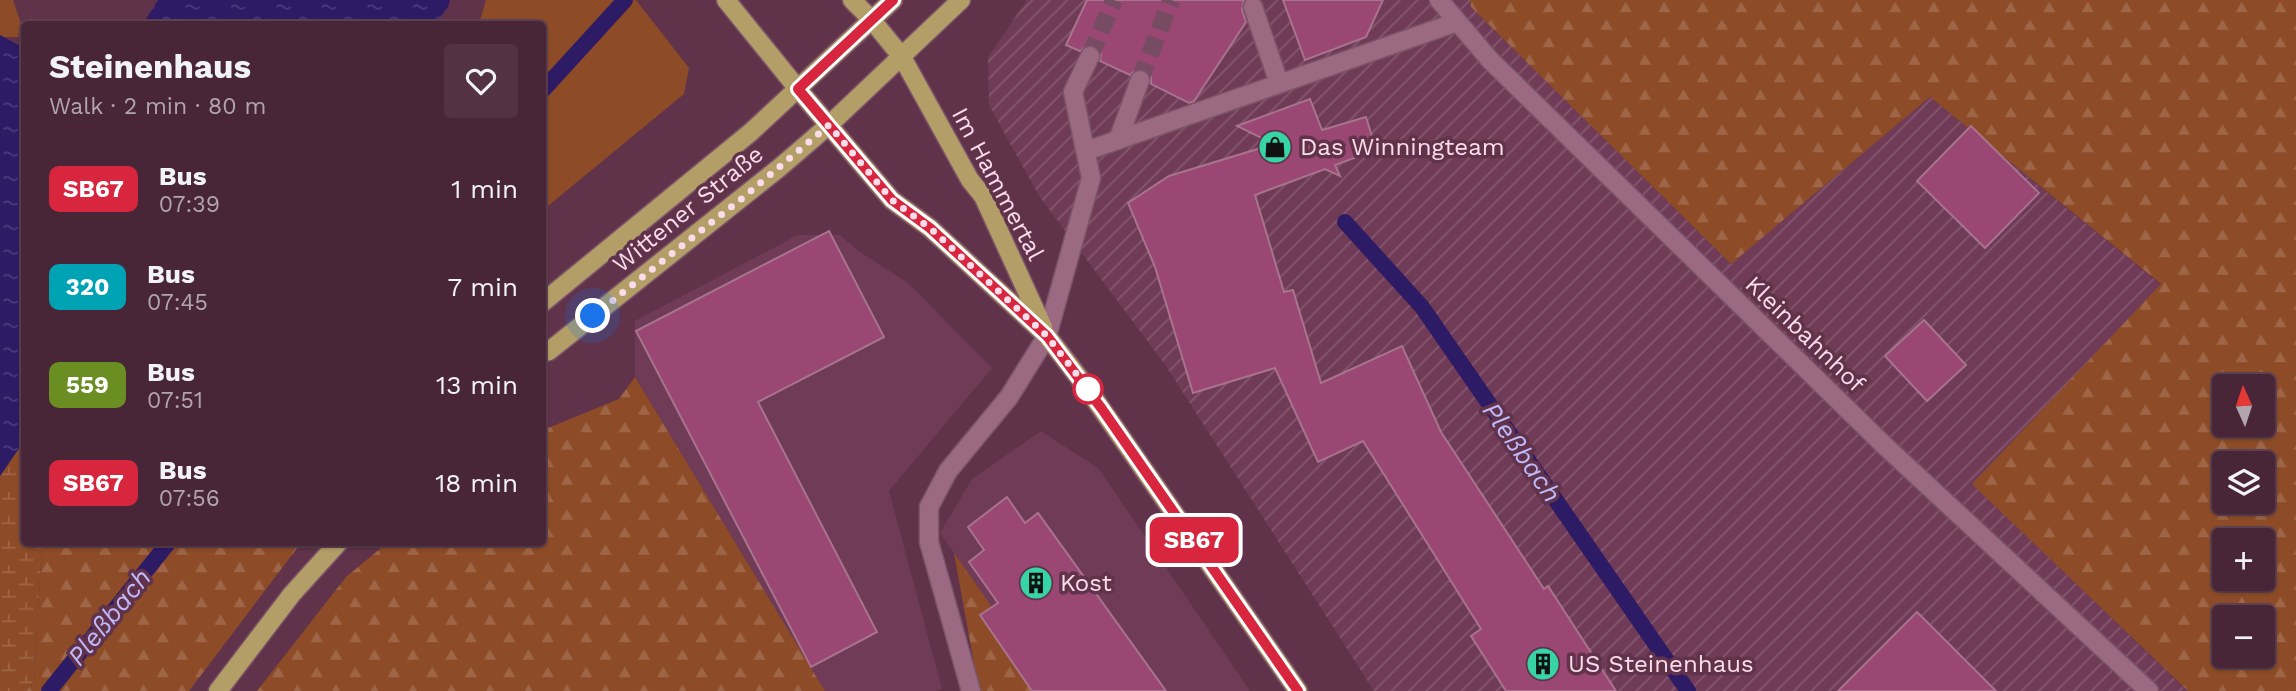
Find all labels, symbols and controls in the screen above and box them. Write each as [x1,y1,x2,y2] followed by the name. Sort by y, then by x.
[444,44,518,118] button: heart
[49,47,251,86] text: Steinenhaus
[49,93,266,120] text: Walk · 2 min · 80 m
[946,103,1050,266] street label: Im Hammertal
[1256,128,1294,166] shop icon: Das Winningteam
[1300,133,1505,161] place label: Das Winningteam
[607,140,769,278] street label: Wittener Straße
[159,161,207,191] text: Bus
[451,174,518,204] text: 1 min
[63,175,124,203] text: SB67
[159,191,220,218] text: 07:39
[147,259,195,289] text: Bus
[1740,270,1871,398] street label: Kleinbahnhof
[448,272,518,302] text: 7 min
[66,273,110,301] text: 320
[147,289,208,316] text: 07:45
[575,298,610,333] your location
[147,357,195,387] text: Bus
[436,370,518,400] text: 13 min
[66,371,109,399] text: 559
[1073,374,1103,404] unlabelled marker
[2212,374,2275,438] north arrow
[2212,374,2275,668] map controls
[147,387,203,414] text: 07:51
[1477,396,1567,508] water label: Pleßbach
[2212,451,2275,514] button: layers
[159,455,207,485] text: Bus
[435,468,518,498] text: 18 min
[63,469,124,497] text: SB67
[159,485,220,512] text: 07:56
[1145,517,1243,563] line badge: SB67
[1164,526,1224,554] text: SB67
[2212,528,2275,591] button: +
[61,563,157,671] water label: Pleßbach
[1017,564,1055,602] building icon: Kost
[1060,569,1112,597] place label: Kost
[2212,605,2275,668] button: −
[1524,645,1562,683] building icon: US Steinenhaus
[1568,650,1754,678] place label: US Steinenhaus

